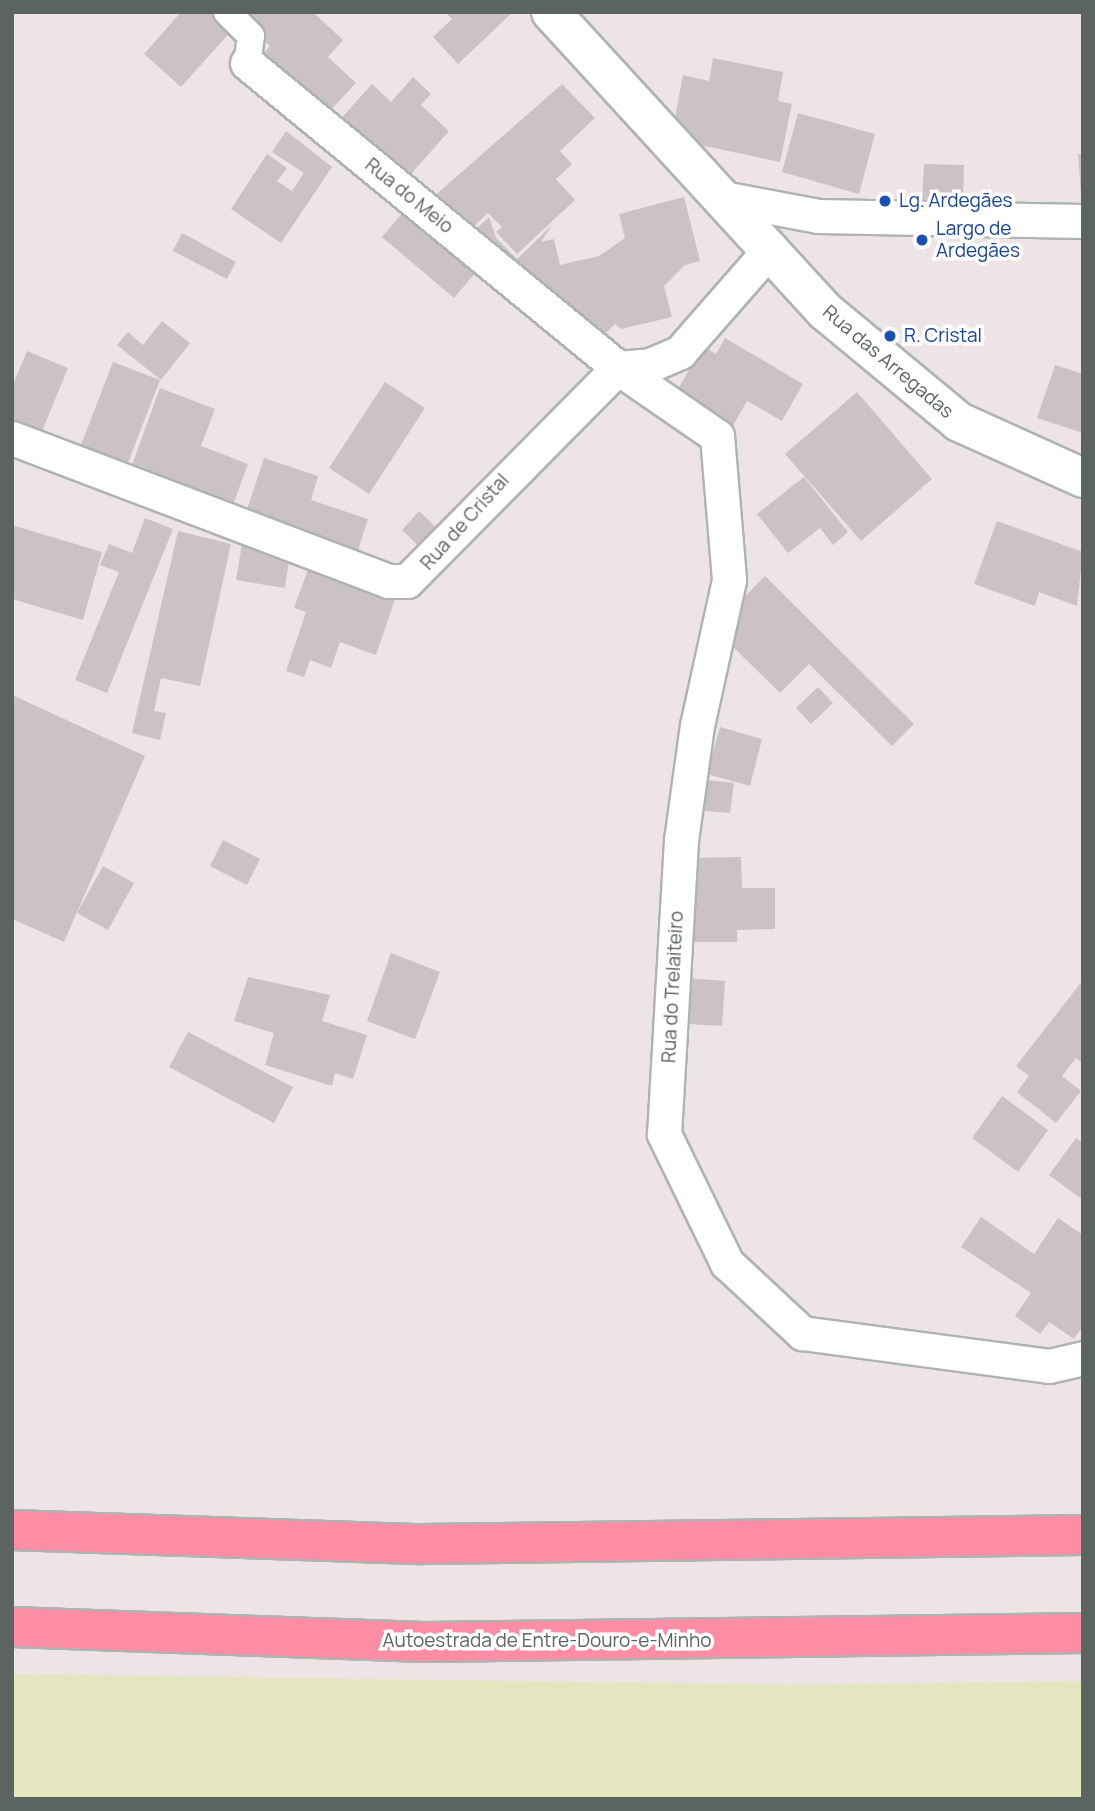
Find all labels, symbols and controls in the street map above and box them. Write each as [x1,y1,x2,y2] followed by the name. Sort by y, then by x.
[360,154,458,238] street label: Rua do Meio
[899,190,1013,212] place label: Lg. Ardegães
[877,193,893,209] marker: Lg. Ardegães
[936,218,1020,262] place label: Largo de Ardegães
[914,232,930,248] marker: Largo de Ardegães
[818,301,958,423] street label: Rua das Arregadas
[904,325,982,347] place label: R. Cristal
[882,328,898,344] marker: R. Cristal
[416,469,514,575] street label: Rua de Cristal
[658,910,688,1064] street label: Rua do Trelaiteiro
[382,1630,712,1652] street label: Autoestrada de Entre-Douro-e-Minho

